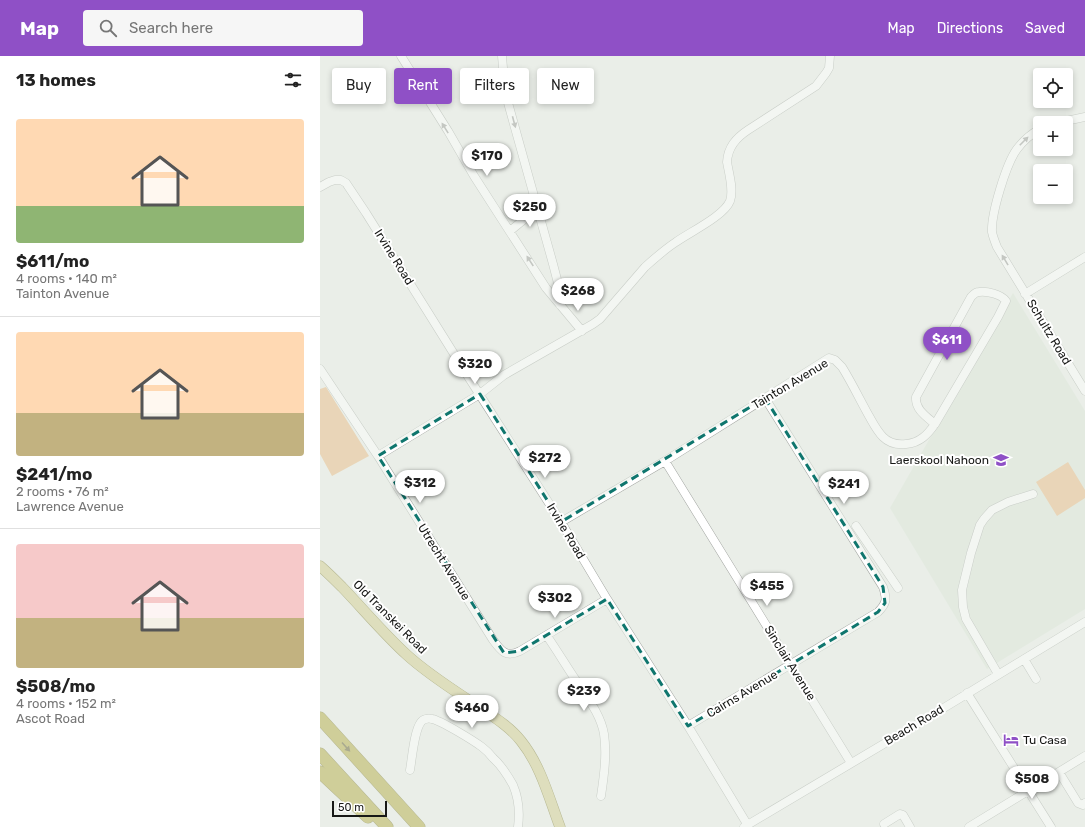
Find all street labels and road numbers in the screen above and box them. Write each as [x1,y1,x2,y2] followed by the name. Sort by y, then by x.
[371,227,417,287] street label: Irvine Road
[1024,297,1074,367] street label: Schultz Road
[750,356,831,412] street label: Tainton Avenue
[544,500,588,562] street label: Irvine Road
[415,521,473,603] street label: Utrecht Avenue
[350,577,430,657] street label: Old Transkei Road
[761,623,819,703] street label: Sinclair Avenue
[704,667,780,721] street label: Cairns Avenue
[882,702,946,748] street label: Beach Road

